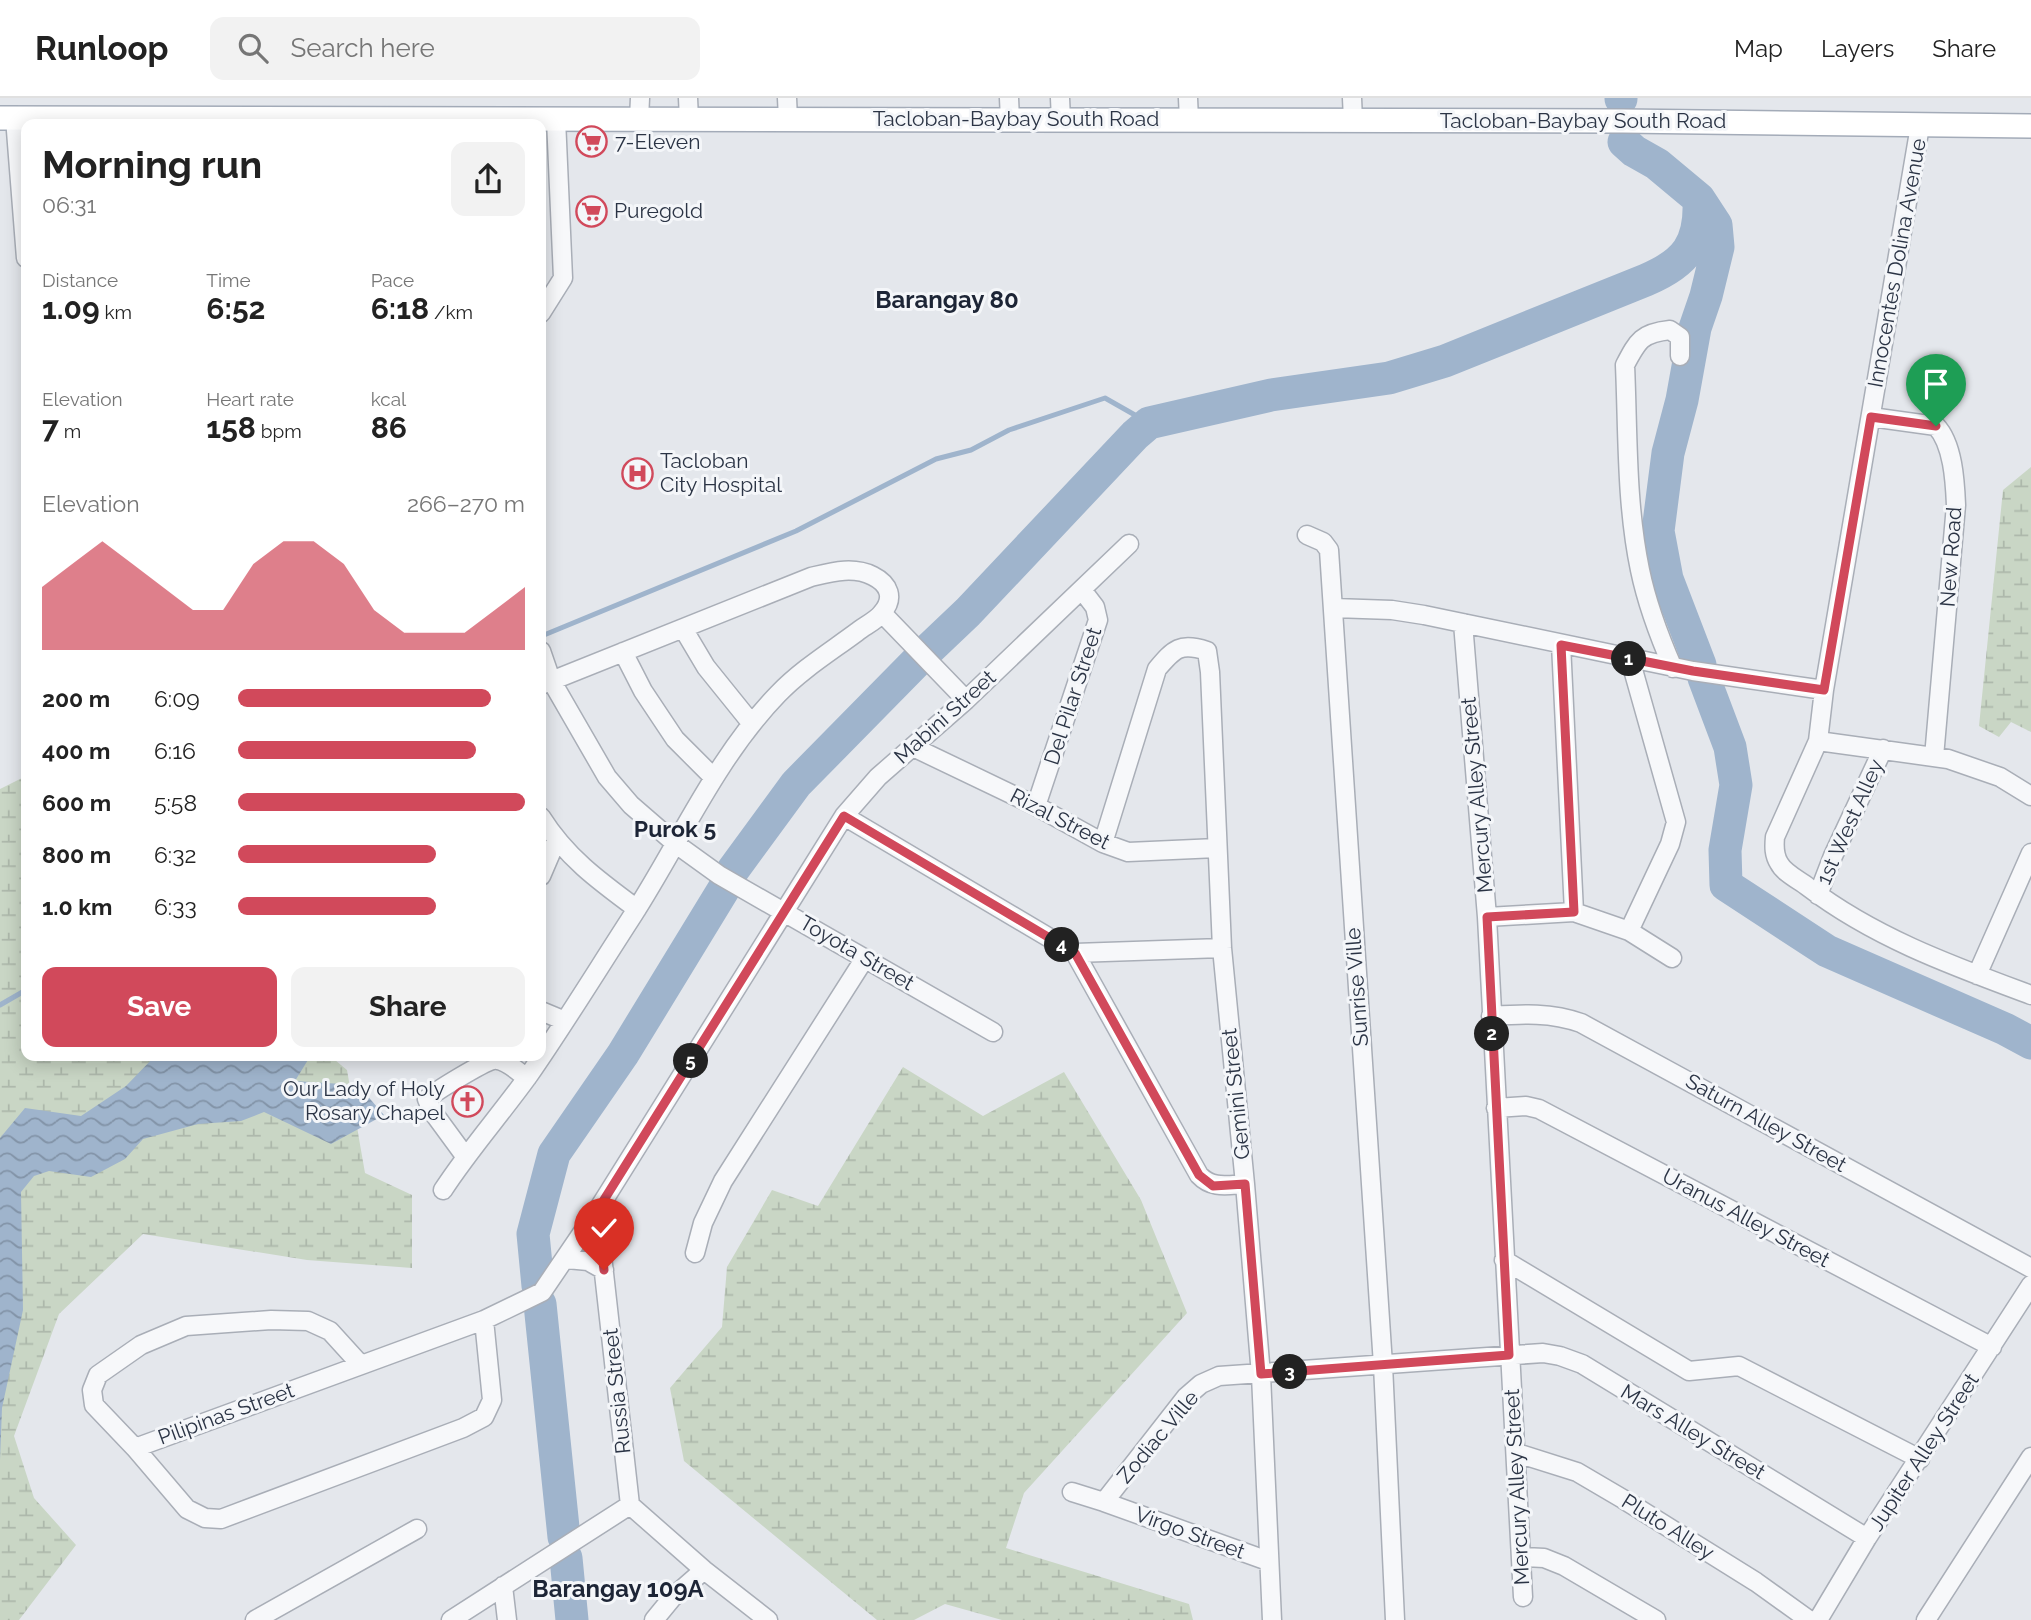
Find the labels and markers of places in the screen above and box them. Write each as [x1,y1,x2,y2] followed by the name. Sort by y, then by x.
[575,125,609,159] supermarket icon: 7-Eleven
[615,129,700,154] place label: 7-Eleven
[574,194,608,228] supermarket icon: Puregold
[614,198,703,223] place label: Puregold
[1906,354,1966,426] pin
[660,448,782,497] place label: Tacloban City Hospital
[620,456,654,490] hospital icon: Tacloban City Hospital
[1612,642,1646,676] pin: 1
[1044,928,1080,962] pin: 4
[1474,1016,1510,1052] pin: 2
[674,1044,708,1079] pin: 5
[283,1076,445,1125] place label: Our Lady of Holy Rosary Chapel
[451,1084,485,1118] church icon: Our Lady of Holy Rosary Chapel
[574,1198,634,1270] pin
[1272,1354,1308,1390] pin: 3

